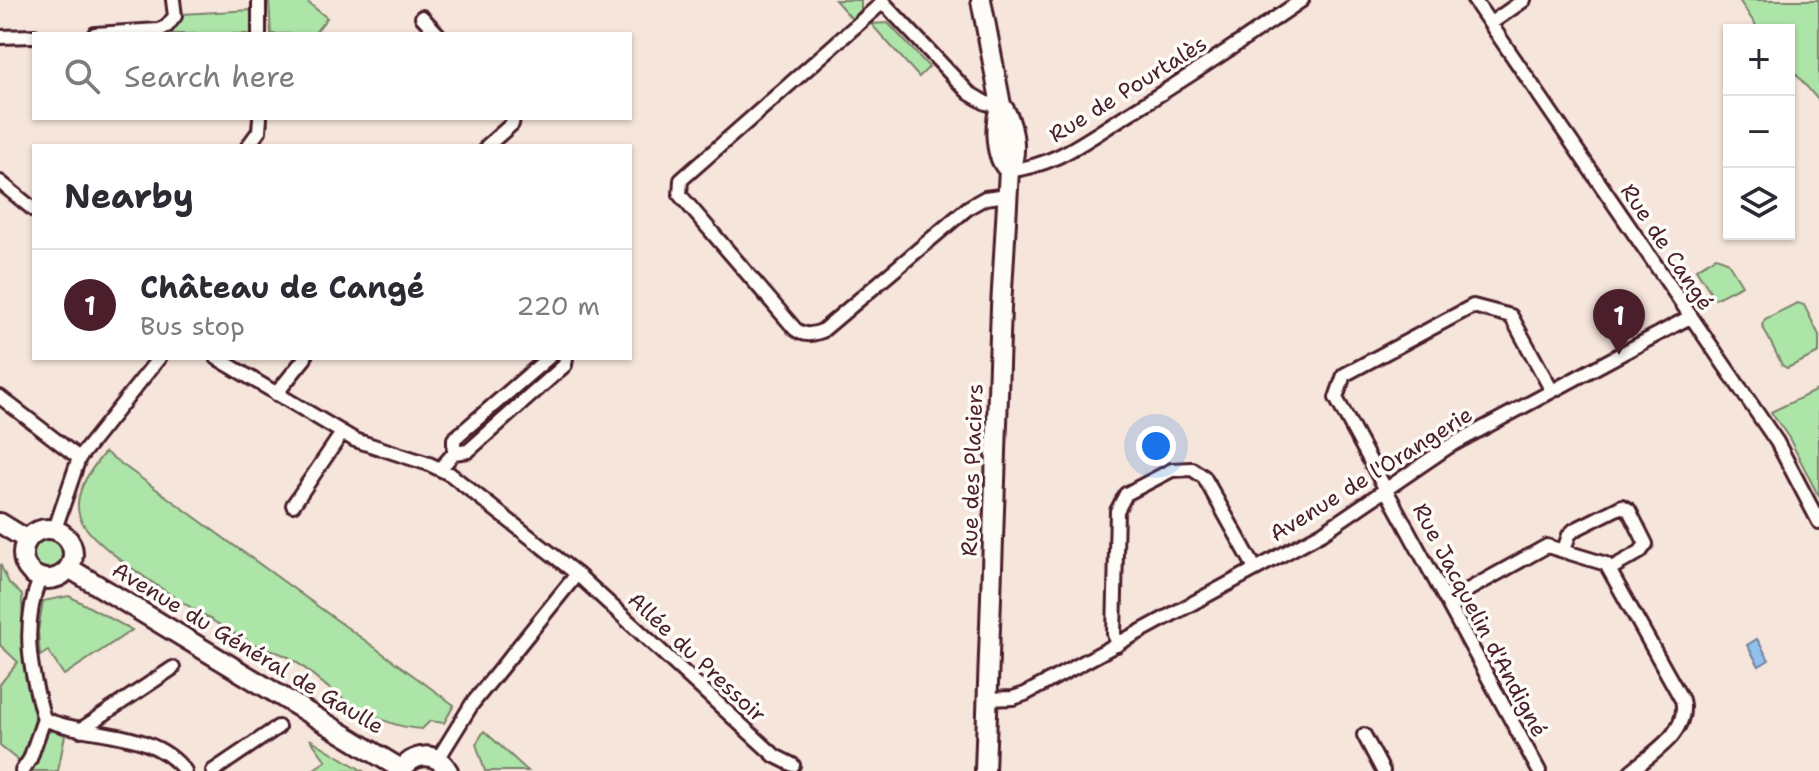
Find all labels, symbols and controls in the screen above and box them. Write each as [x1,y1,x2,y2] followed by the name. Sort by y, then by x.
[1723,24,1795,240] map controls
[1723,24,1795,96] button: +
[1044,29,1212,149] street label: Rue de Pourtalès
[32,32,632,120] search box
[60,54,104,98] icon: search
[124,56,295,97] text: Search here
[1723,96,1795,168] button: −
[1723,168,1795,240] button: layers
[64,173,194,219] text: Nearby
[1614,178,1720,316] street label: Rue de Cangé
[140,267,425,308] text: Château de Cangé
[84,288,96,323] text: 1
[516,288,600,323] text: 220 m
[1593,289,1645,355] pin: 1
[140,308,245,343] text: Bus stop
[954,383,990,557] street label: Rue des Placiers
[1264,400,1478,548] street label: Avenue de l'Orangerie
[1136,426,1176,466] your location
[1406,498,1554,742] street label: Rue Jacquelin d'Andigné
[107,555,389,741] street label: Avenue du Général de Gaulle
[622,585,772,729] street label: Allée du Pressoir

